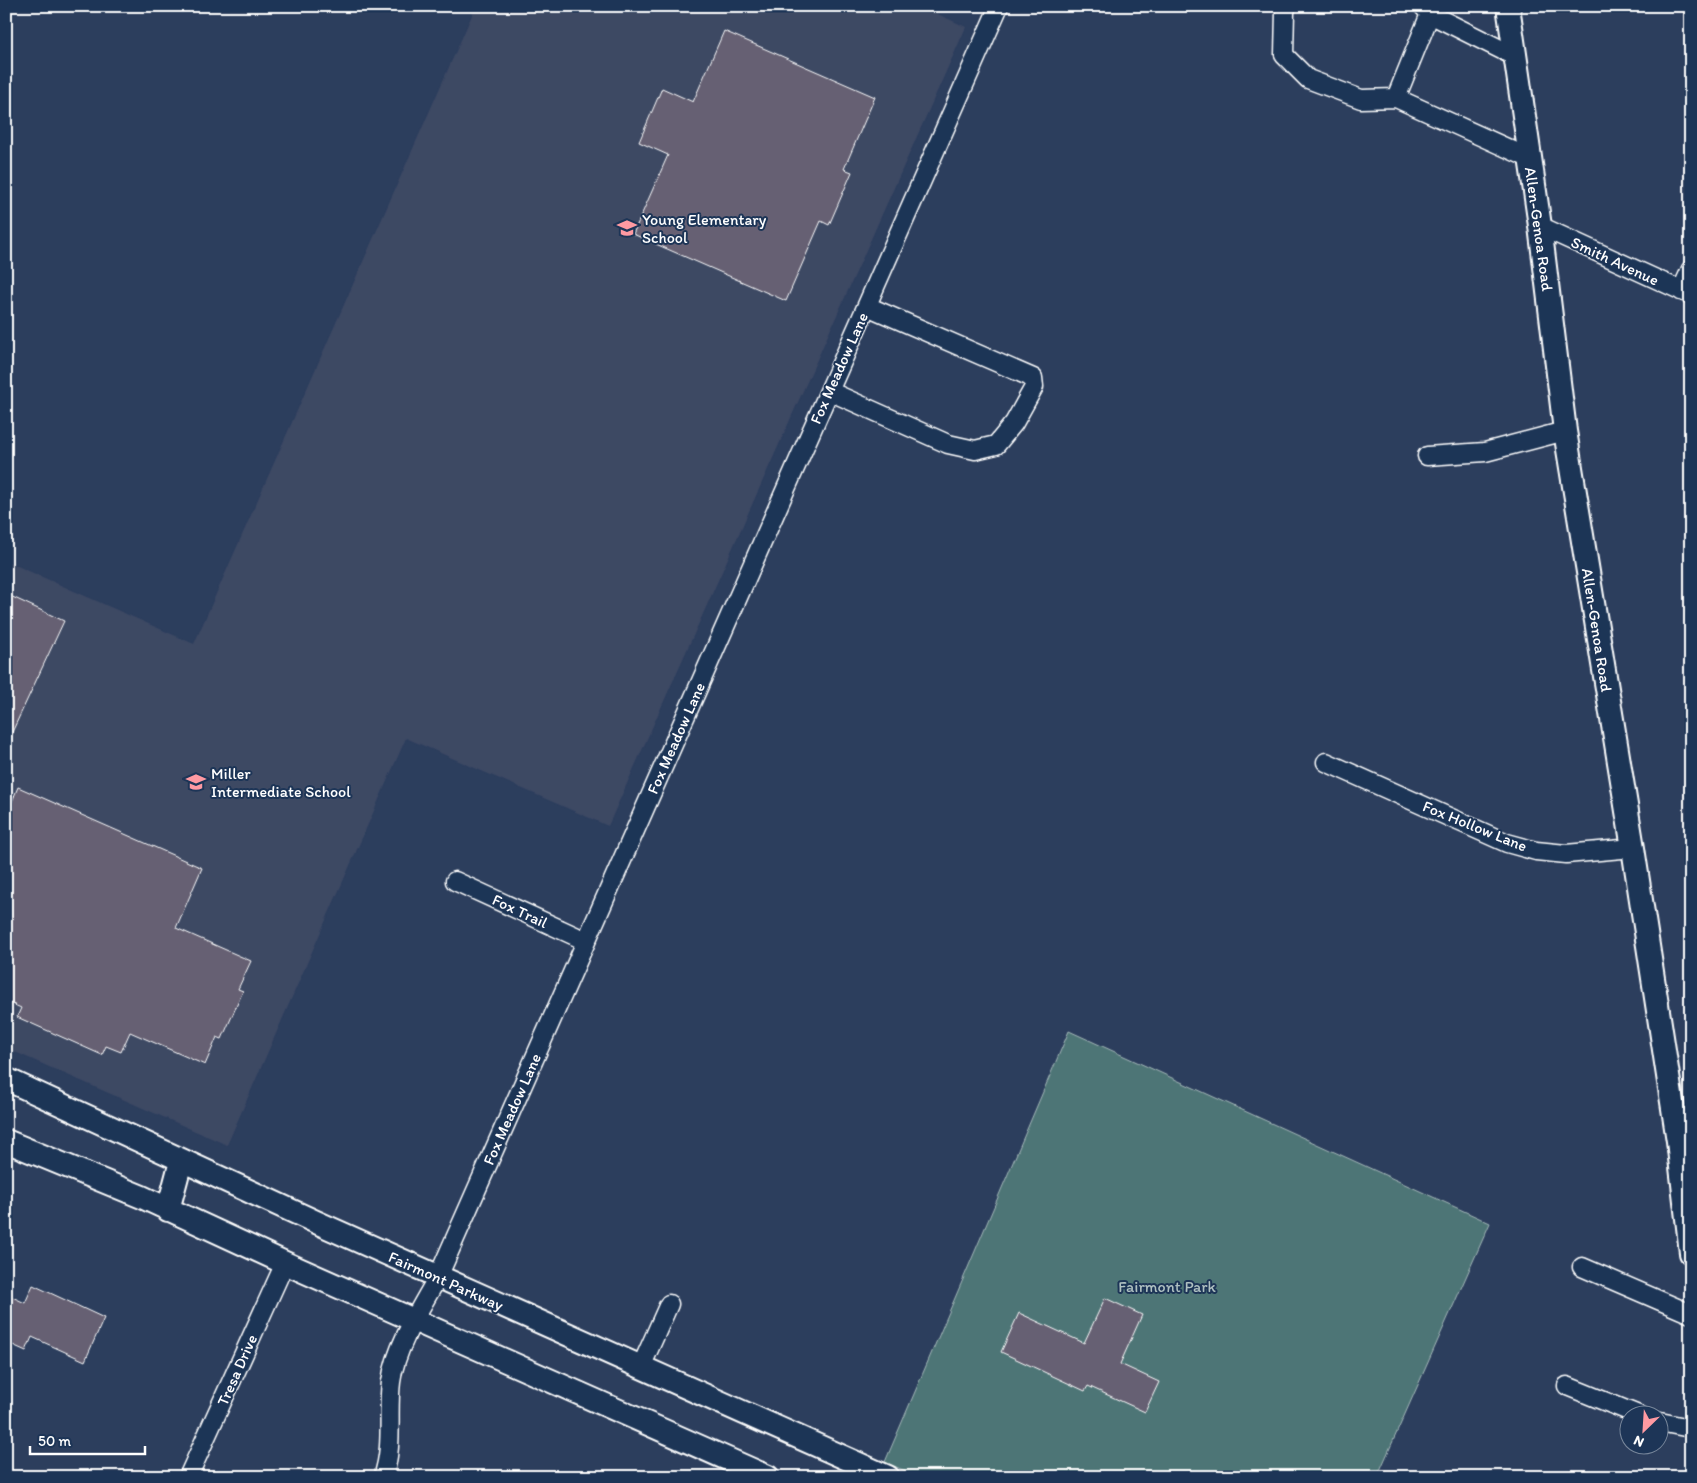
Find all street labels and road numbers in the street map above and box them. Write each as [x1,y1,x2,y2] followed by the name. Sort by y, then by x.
[1521,166,1557,293] street label: Allen-Genoa Road
[1568,232,1662,290] street label: Smith Avenue
[806,309,872,427] street label: Fox Meadow Lane
[1578,567,1616,694] street label: Allen-Genoa Road
[643,679,709,797] street label: Fox Meadow Lane
[1420,796,1530,856] street label: Fox Hollow Lane
[489,890,551,932] street label: Fox Trail
[479,1050,545,1168] street label: Fox Meadow Lane
[386,1247,507,1315] street label: Fairmont Parkway
[213,1331,261,1409] street label: Tresa Drive

